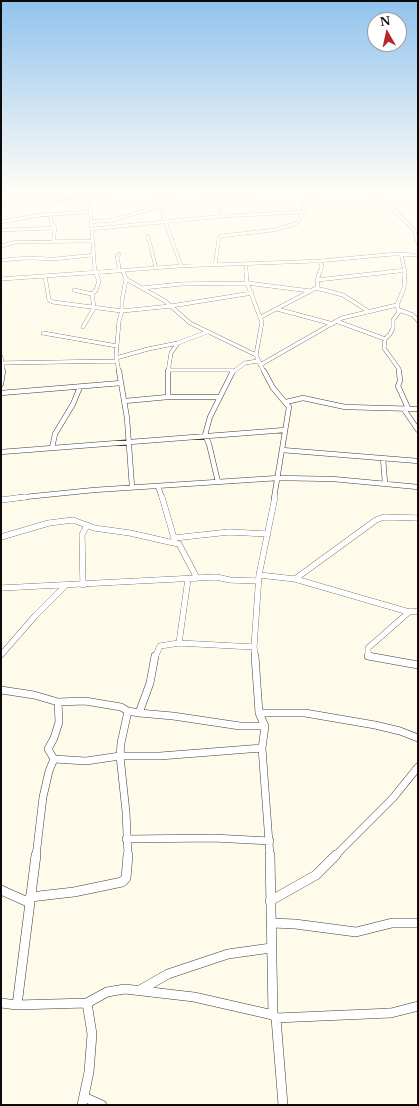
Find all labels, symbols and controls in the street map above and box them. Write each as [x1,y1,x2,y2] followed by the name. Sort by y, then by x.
[367,12,407,52] north arrow
[379,13,391,29] text: N

